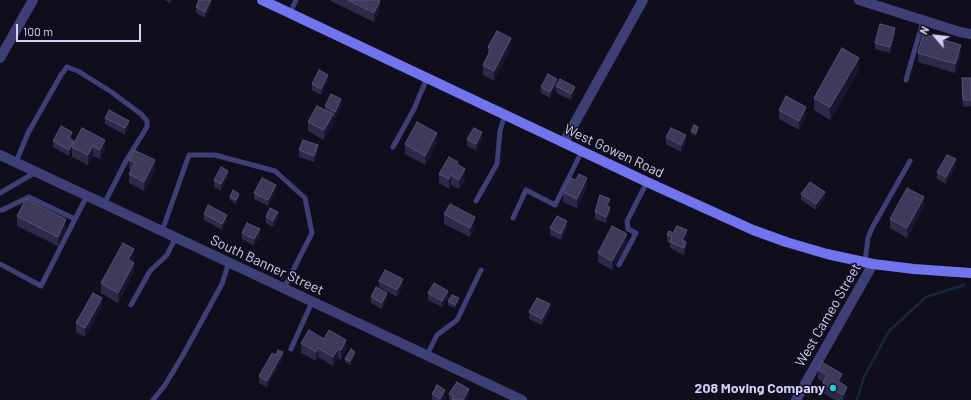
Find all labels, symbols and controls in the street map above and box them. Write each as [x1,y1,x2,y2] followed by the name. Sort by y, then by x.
[18,16,143,42] scale bar
[915,16,955,56] north arrow
[23,24,53,38] text: 100 m
[917,24,931,36] text: N
[561,121,667,181] street label: West Gowen Road
[208,231,326,299] street label: South Banner Street
[792,260,864,370] street label: West Cameo Street
[695,380,825,396] place label: 208 Moving Company
[828,383,838,393] marker: 208 Moving Company

